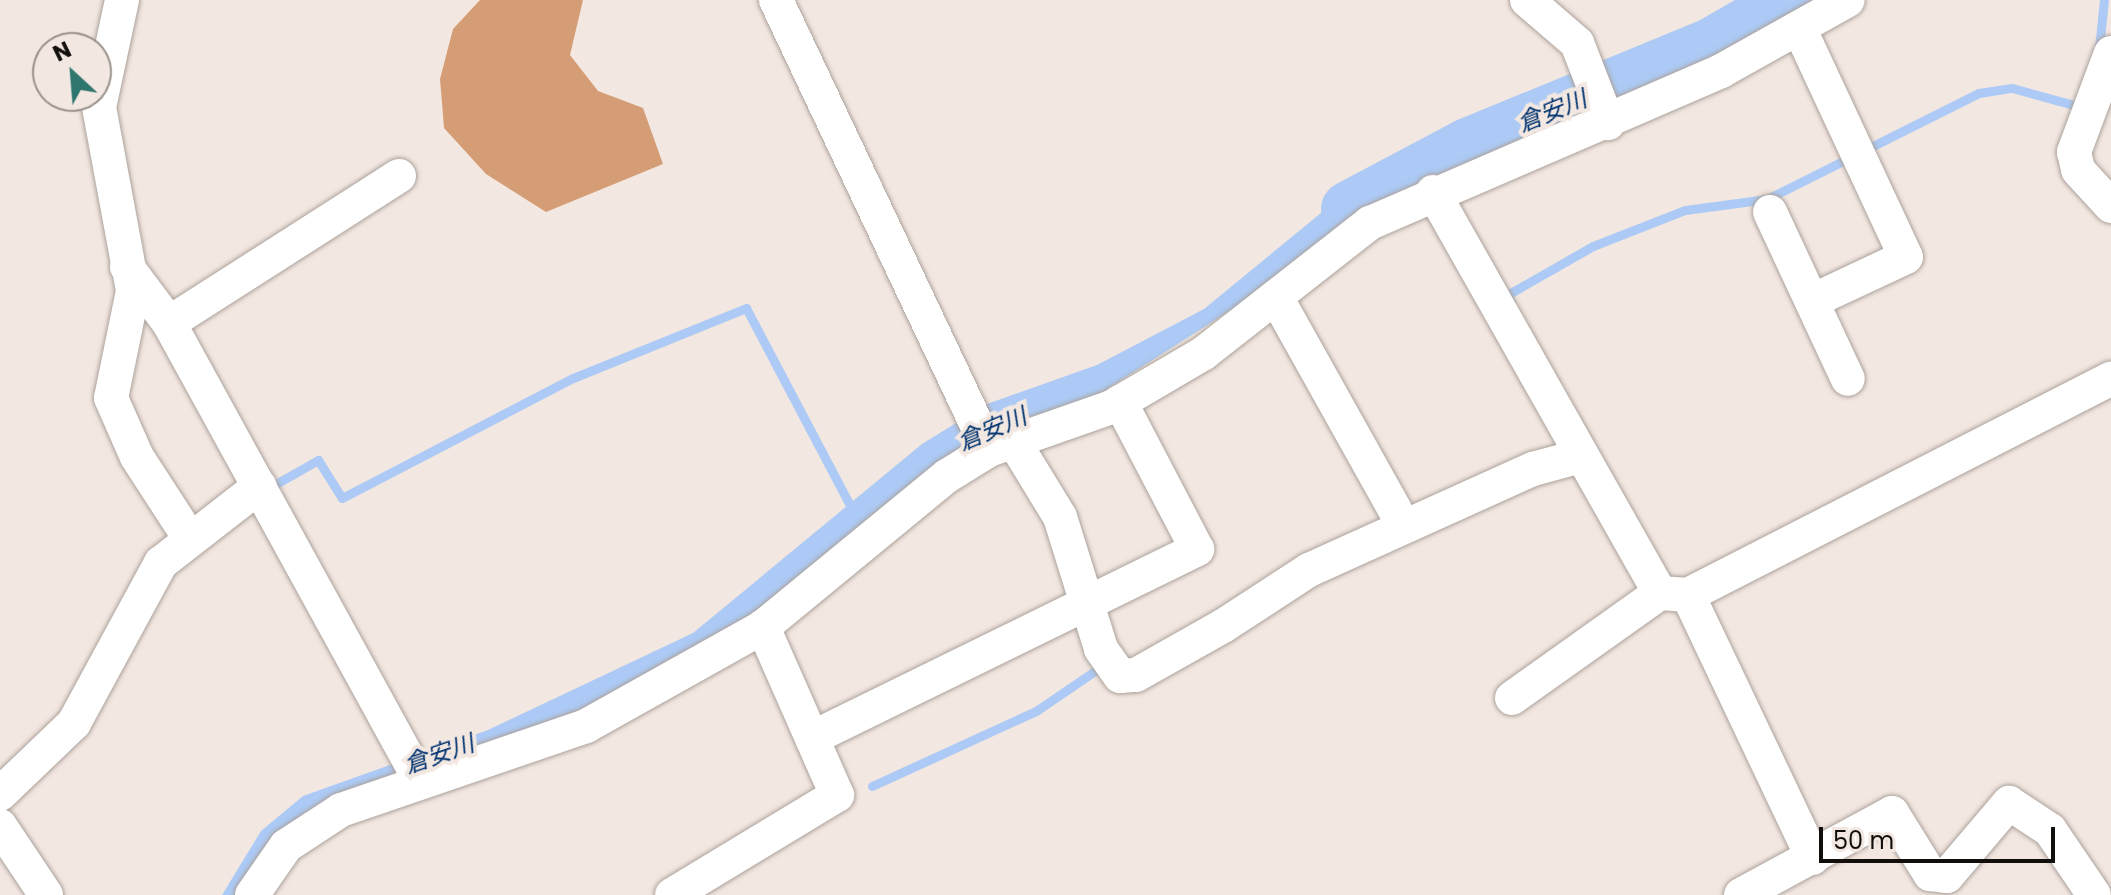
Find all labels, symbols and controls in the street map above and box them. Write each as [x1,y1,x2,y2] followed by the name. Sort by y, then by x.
[32,32,112,112] north arrow
[48,34,76,69] text: N
[1513,84,1591,138] water label: 倉安川
[953,402,1031,456] water label: 倉安川
[400,729,478,779] water label: 倉安川
[1823,811,2059,861] scale bar
[1833,824,1894,857] text: 50 m

